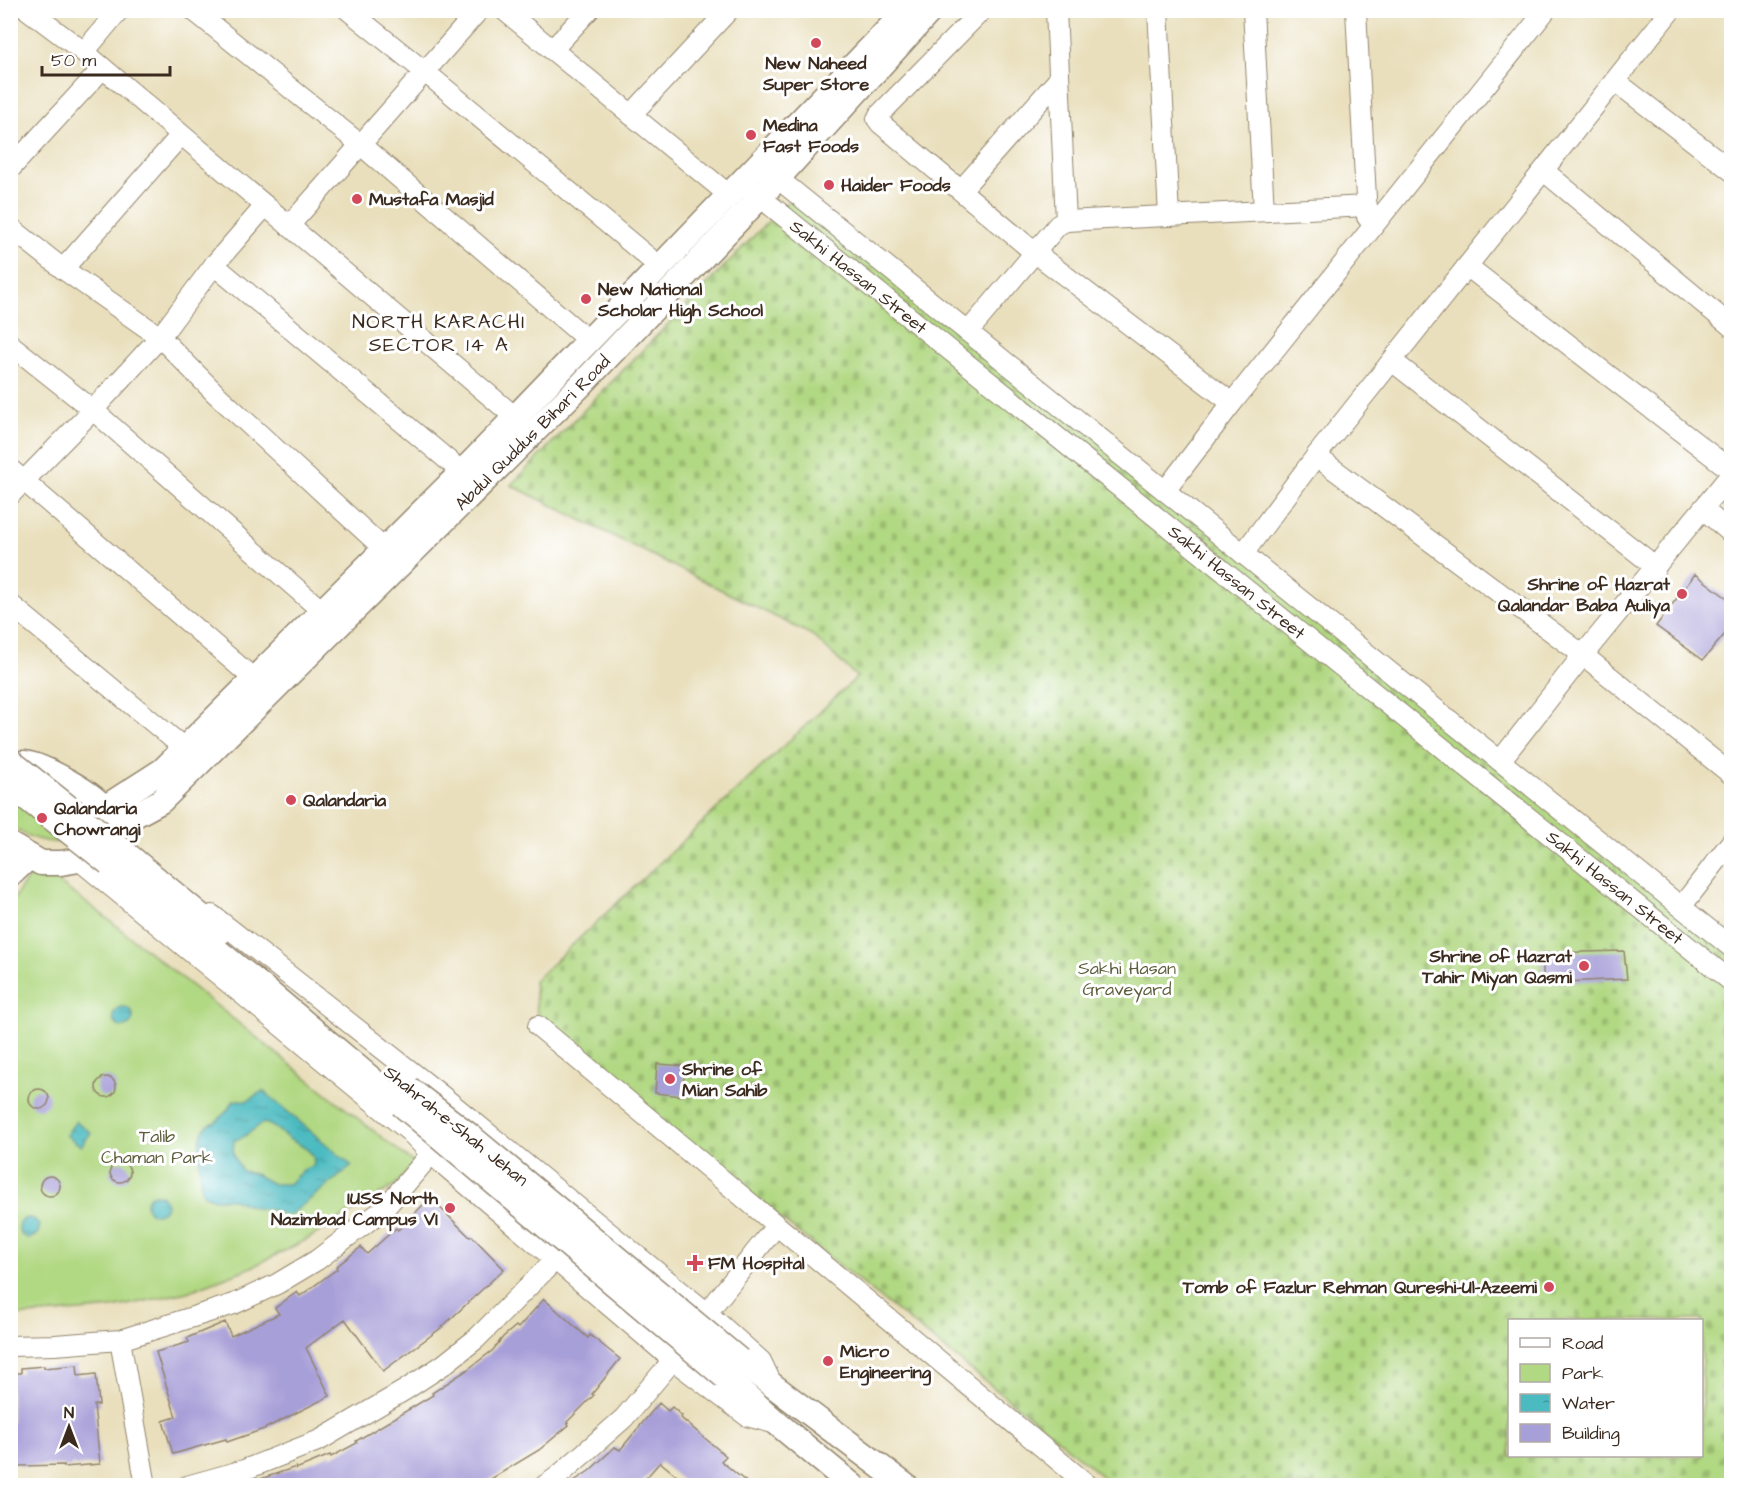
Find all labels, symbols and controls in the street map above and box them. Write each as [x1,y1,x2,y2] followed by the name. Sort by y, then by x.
[809,36,823,50] marker: New Naheed Super Store
[42,39,170,77] scale bar
[51,48,96,73] text: 50 m
[762,51,869,97] place label: New Naheed Super Store
[763,113,859,159] place label: Medina Fast Foods
[744,128,758,142] marker: Medina Fast Foods
[841,173,951,198] place label: Haider Foods
[822,178,836,192] marker: Haider Foods
[369,187,495,212] place label: Mustafa Masjid
[350,192,364,206] marker: Mustafa Masjid
[785,214,933,340] street label: Sakhi Hassan Street
[597,277,763,324] place label: New National Scholar High School
[579,292,593,306] marker: New National Scholar High School
[352,308,526,359] district label: NORTH KARACHI SECTOR 14 A
[449,349,616,516] street label: Abdul Quddus Bihari Road
[1163,519,1311,646] street label: Sakhi Hassan Street
[1498,572,1671,619] place label: Shrine of Hazrat Qalandar Baba Auliya
[1675,587,1689,601] marker: Shrine of Hazrat Qalandar Baba Auliya
[303,788,387,813] place label: Qalandaria
[284,793,298,807] marker: Qalandaria
[54,796,141,843] place label: Qalandaria Chowrangi
[35,811,49,825] marker: Qalandaria Chowrangi
[1541,824,1689,951] street label: Sakhi Hassan Street
[1421,944,1573,991] place label: Shrine of Hazrat Tahir Miyan Qasmi
[1078,956,1176,1003] park label: Sakhi Hasan Graveyard
[1577,959,1591,973] marker: Shrine of Hazrat Tahir Miyan Qasmi
[681,1057,768,1103] place label: Shrine of Mian Sahib
[378,1060,534,1192] street label: Shahrah-e-Shah Jehan
[663,1072,677,1086] marker: Shrine of Mian Sahib
[101,1124,213,1170] park label: Talib Chaman Park
[271,1186,439,1232] place label: IUSS North Nazimbad Campus VI
[443,1201,457,1215] marker: IUSS North Nazimbad Campus VI
[708,1251,805,1276] place label: FM Hospital
[686,1254,704,1272] marker: FM Hospital
[1182,1275,1537,1300] place label: Tomb of Fazlur Rehman Qureshi-Ul-Azeemi
[1542,1280,1556,1294] marker: Tomb of Fazlur Rehman Qureshi-Ul-Azeemi
[1508,1319,1703,1457] legend
[1562,1331,1603,1356] text: Road
[840,1339,932,1386] place label: Micro Engineering
[821,1354,835,1368] marker: Micro Engineering
[1562,1361,1604,1386] text: Park
[1562,1391,1615,1416] text: Water
[39,1397,99,1457] north arrow
[64,1402,74,1424] text: N
[1562,1421,1620,1447] text: Building

